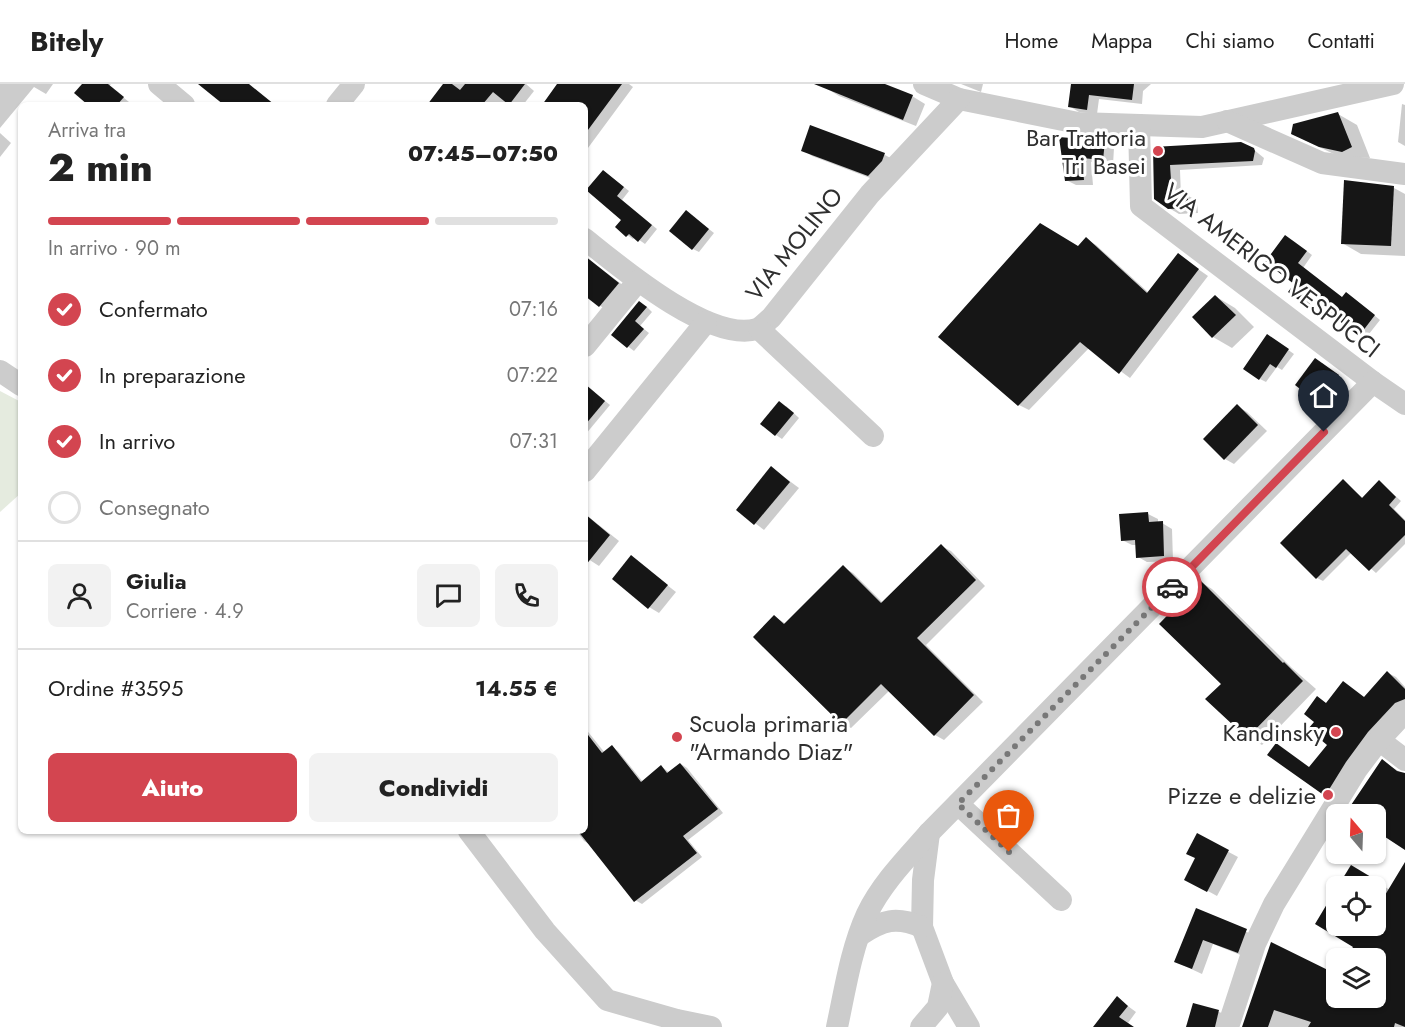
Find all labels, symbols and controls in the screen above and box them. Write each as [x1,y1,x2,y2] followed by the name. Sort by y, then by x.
[30,21,103,62] text: Bitely
[1005,26,1058,56] text: Home
[1091,26,1152,56] text: Mappa
[1185,26,1274,56] text: Chi siamo
[1307,26,1375,56] text: Contatti
[48,116,126,145] text: Arriva tra
[1026,120,1146,183] place label: Bar Trattoria Tri Basei
[408,137,558,169] text: 07:45–07:50
[48,139,153,196] text: 2 min
[1151,144,1165,158] marker: Bar Trattoria Tri Basei
[1156,174,1388,366] street label: VIA AMERIGO VESPUCCI
[737,180,851,308] street label: VIA MOLINO
[48,234,180,263] text: In arrivo · 90 m
[48,293,81,326] icon: check
[99,293,208,325] text: Confermato
[509,295,558,324] text: 07:16
[48,359,81,392] icon: check
[99,359,246,391] text: In preparazione
[507,361,558,390] text: 07:22
[1298,370,1349,432] pin
[1307,379,1340,412] icon: home
[48,425,81,458] icon: check
[99,425,175,457] text: In arrivo
[510,427,558,456] text: 07:31
[99,491,210,523] text: Consegnato
[1142,557,1202,617] courier
[48,564,111,627] button: person
[417,564,480,627] button: chat
[495,564,558,627] button: phone
[126,565,187,597] text: Giulia
[1156,571,1189,604] icon: car
[126,597,244,626] text: Corriere · 4.9
[48,672,183,704] text: Ordine #3595
[475,672,558,704] text: 14.55 €
[689,706,854,769] place label: Scuola primaria "Armando Diaz"
[1223,715,1324,750] place label: Kandinsky
[1329,725,1343,739] marker: Kandinsky
[670,730,684,744] marker: Scuola primaria "Armando Diaz"
[48,753,297,822] button: Aiuto
[309,753,558,822] button: Condividi
[1168,778,1316,813] place label: Pizze e delizie
[1321,788,1335,802] marker: Pizze e delizie
[983,790,1034,852] pin
[992,799,1025,832] icon: bag
[1326,804,1386,864] north arrow
[1326,804,1386,1008] map controls
[1326,876,1386,936] button: locate
[1326,948,1386,1008] button: layers

